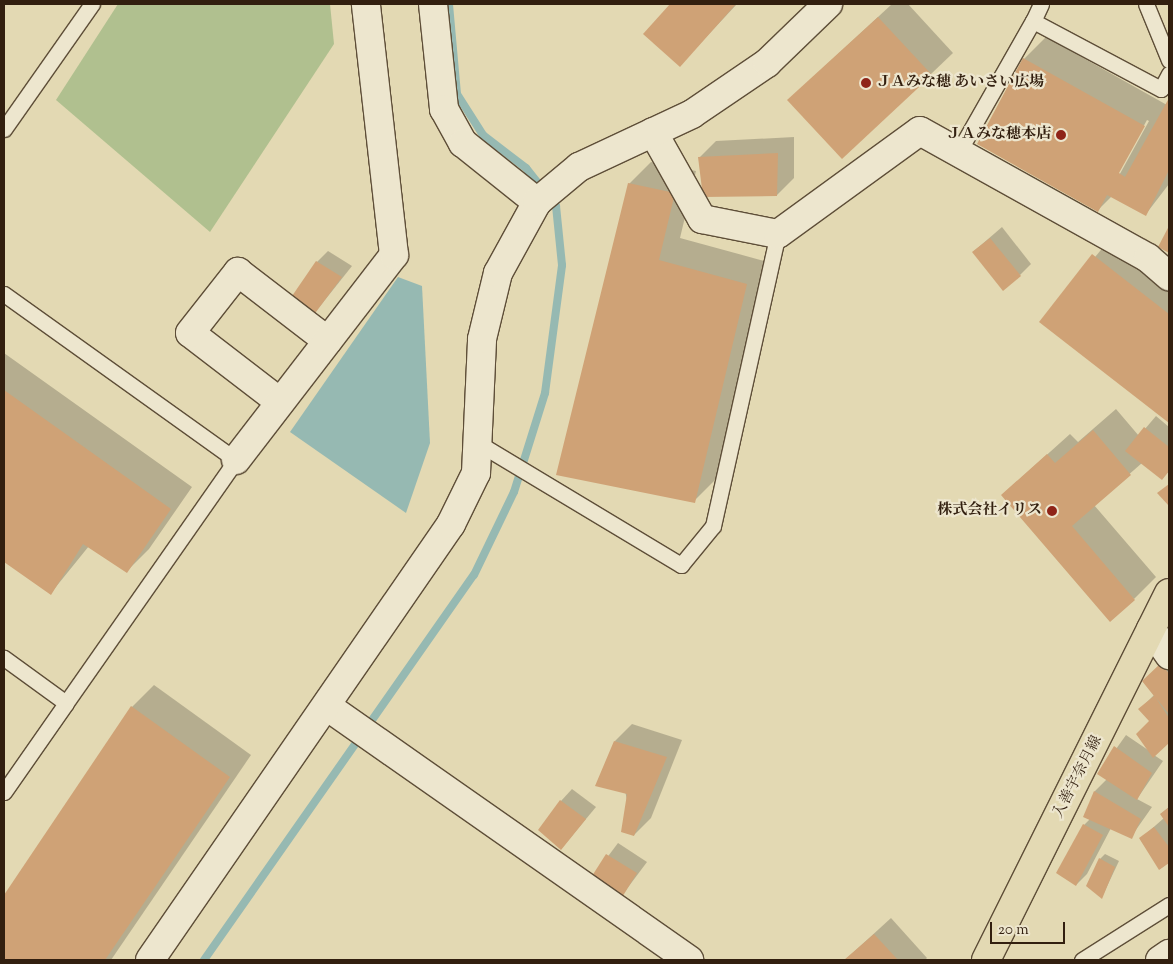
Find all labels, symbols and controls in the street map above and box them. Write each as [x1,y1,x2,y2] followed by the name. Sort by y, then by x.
[876,74,1044,92] place label: ＪＡみな穂 あいさい広場
[860,77,872,89] marker: ＪＡみな穂 あいさい広場
[946,126,1051,144] place label: ＪＡみな穂本店
[1055,129,1067,141] marker: ＪＡみな穂本店
[937,502,1042,520] place label: 株式会社イリス
[1046,505,1058,517] marker: 株式会社イリス
[1050,733,1106,821] street label: 入善宇奈月線
[993,912,1068,944] scale bar
[998,920,1029,941] text: 20 m

